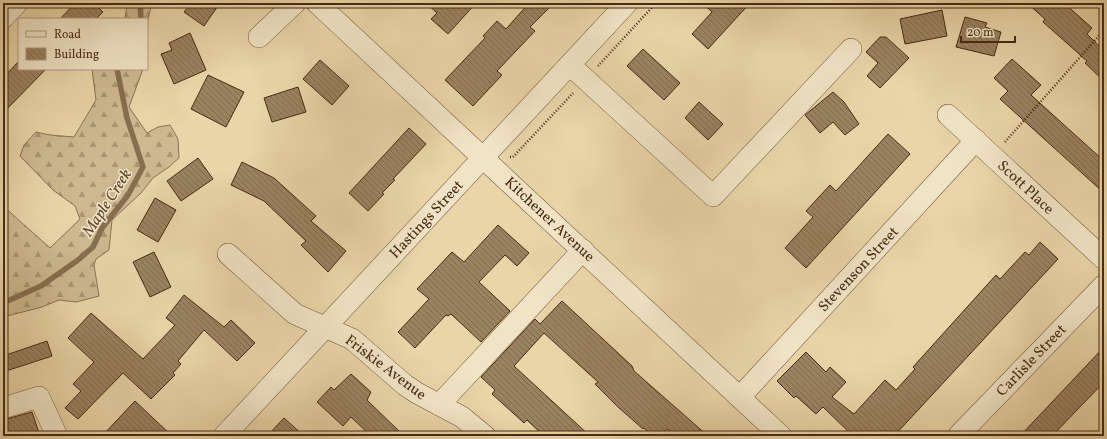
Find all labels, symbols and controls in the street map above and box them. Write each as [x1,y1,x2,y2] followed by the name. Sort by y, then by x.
[18,18,148,70] legend
[961,18,1015,44] scale bar
[967,25,994,41] text: 20 m
[54,27,81,43] text: Road
[54,47,99,63] text: Building
[992,156,1058,220] street label: Scott Place
[77,165,138,242] water label: Maple Creek
[499,173,599,268] street label: Kitchener Avenue
[385,176,469,264] street label: Hastings Street
[814,223,904,317] street label: Stevenson Street
[992,320,1072,402] street label: Carlisle Street
[340,331,430,406] street label: Friskie Avenue

